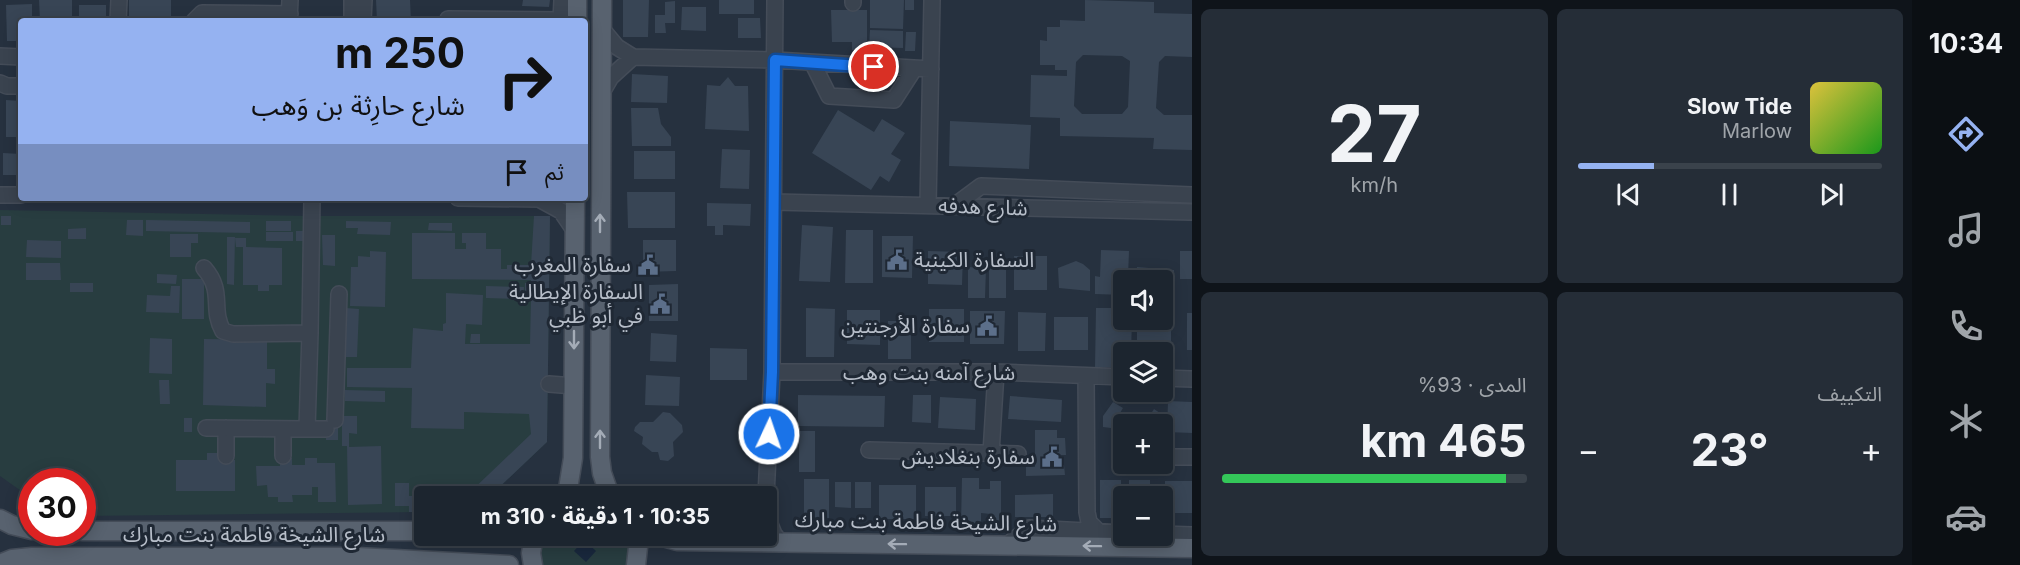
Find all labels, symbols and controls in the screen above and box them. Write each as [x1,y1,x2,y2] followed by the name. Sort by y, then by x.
[335,27,465,78] text: 250 m
[1929,27,2003,60] text: 10:34
[848,41,899,92] pin
[486,42,564,120] icon: right
[857,50,890,83] icon: arrive
[1327,86,1422,181] text: 27
[251,89,465,122] text: شارع حارِثة بن وَهب
[1687,93,1792,119] text: Slow Tide
[1945,113,1987,155] icon: directions
[1722,119,1792,143] text: Marlow
[500,156,533,189] icon: arrive
[545,159,564,185] text: ثم
[1350,173,1398,197] text: km/h
[1612,178,1645,211] icon: previous
[1713,178,1746,211] icon: pause
[1815,178,1848,211] icon: next
[938,192,1028,224] street label: شارع هدفه
[1945,209,1987,251] icon: music
[594,214,606,234] one-way arrow
[914,247,1034,272] place label: السفارة الكينية
[885,248,909,272] public building icon: السفارة الكينية
[514,252,631,277] place label: سفارة المغرب
[636,253,660,277] public building icon: سفارة المغرب
[1113,270,1173,546] map controls
[1113,270,1173,330] button: sound
[509,279,643,332] place label: السفارة الإيطالية في أبو ظبي
[648,292,672,316] public building icon: السفارة الإيطالية في أبو ظبي
[1945,305,1987,347] icon: phone
[841,313,970,338] place label: سفارة الأرجنتين
[975,314,999,338] public building icon: سفارة الأرجنتين
[568,330,580,350] one-way arrow
[1113,342,1173,402] button: layers
[843,360,1015,388] street label: شارع آمنه بنت وهب
[1418,373,1527,397] text: المدى · 93%
[1818,382,1882,406] text: التكييف
[1945,400,1987,442] icon: climate
[737,402,801,466] position arrow
[1360,413,1527,468] text: 465 km
[1113,414,1173,474] button: +
[1691,422,1769,477] text: 23°
[594,430,606,450] one-way arrow
[1578,430,1599,470] text: −
[1860,430,1882,470] text: +
[901,444,1035,469] place label: سفارة بنغلاديش
[1040,445,1064,469] public building icon: سفارة بنغلاديش
[18,468,96,546] speed limit sign: 30
[1113,486,1173,546] button: −
[1945,496,1987,538] icon: car
[481,503,710,529] text: 10:35 · 1 دقيقة · 310 m
[795,507,1057,539] street label: شارع الشيخة فاطمة بنت مبارك
[123,522,385,550] street label: شارع الشيخة فاطمة بنت مبارك
[887,538,907,550] one-way arrow
[1082,541,1102,552] one-way arrow

